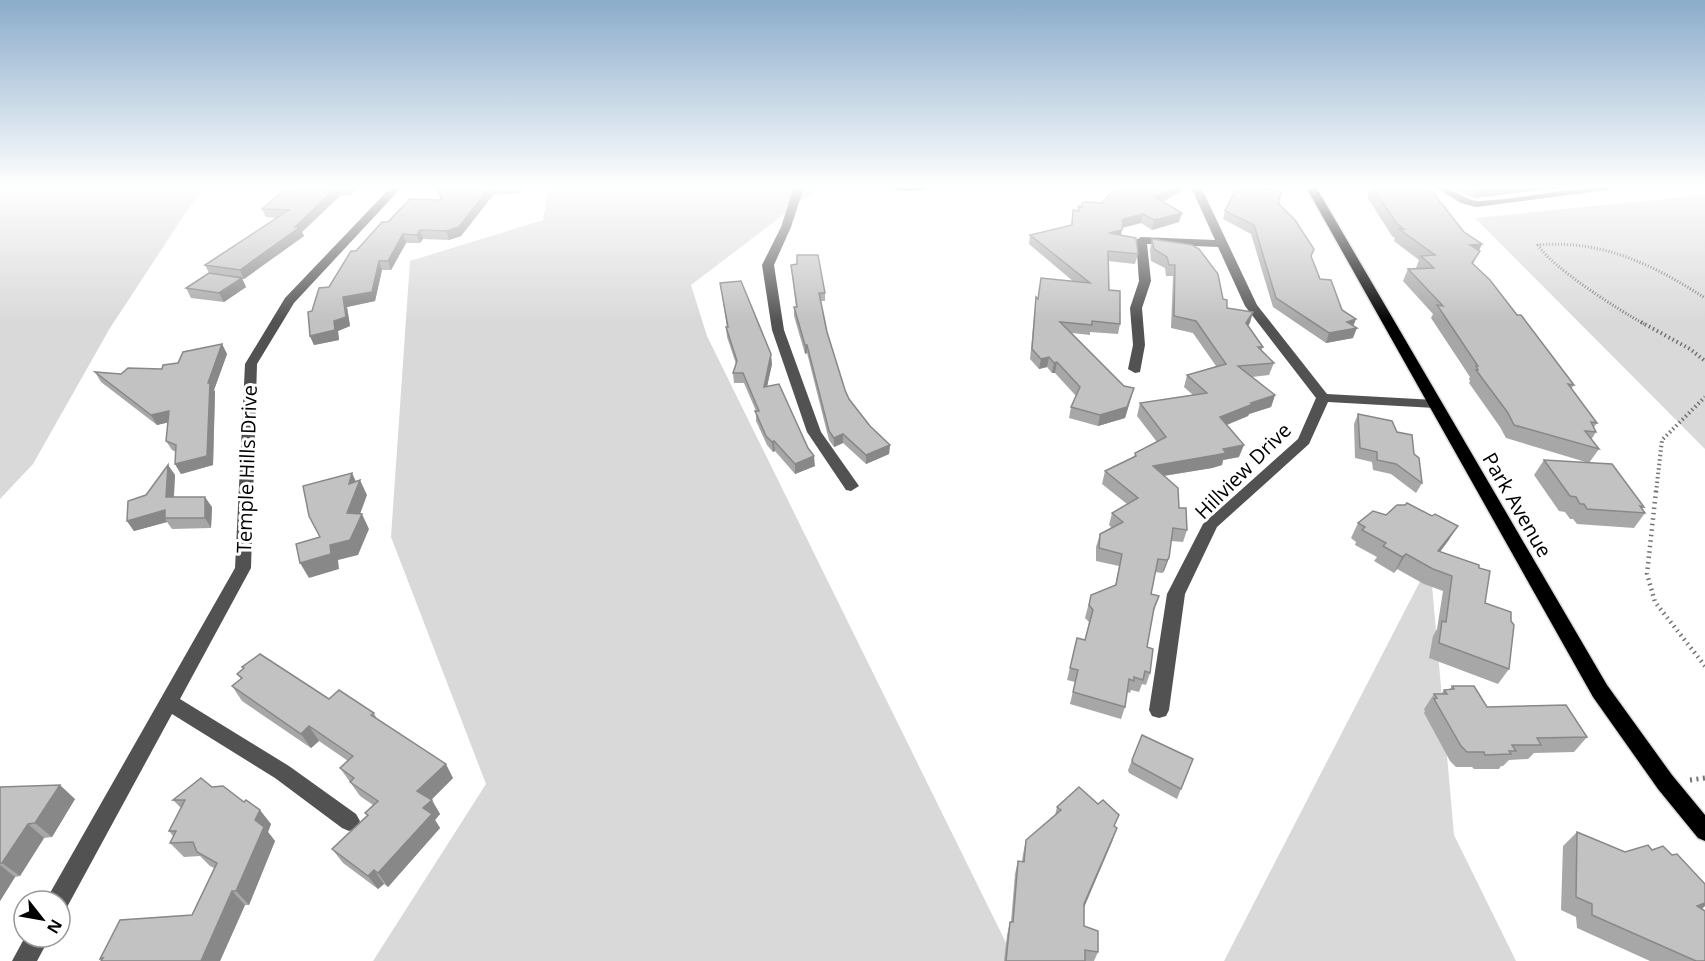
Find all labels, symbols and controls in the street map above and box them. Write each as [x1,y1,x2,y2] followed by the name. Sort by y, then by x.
[230,385,263,553] street label: Temple Hills Drive
[1189,417,1297,525] street label: Hillview Drive
[1477,447,1558,562] street label: Park Avenue
[12,889,72,949] north arrow
[42,915,68,938] text: N

